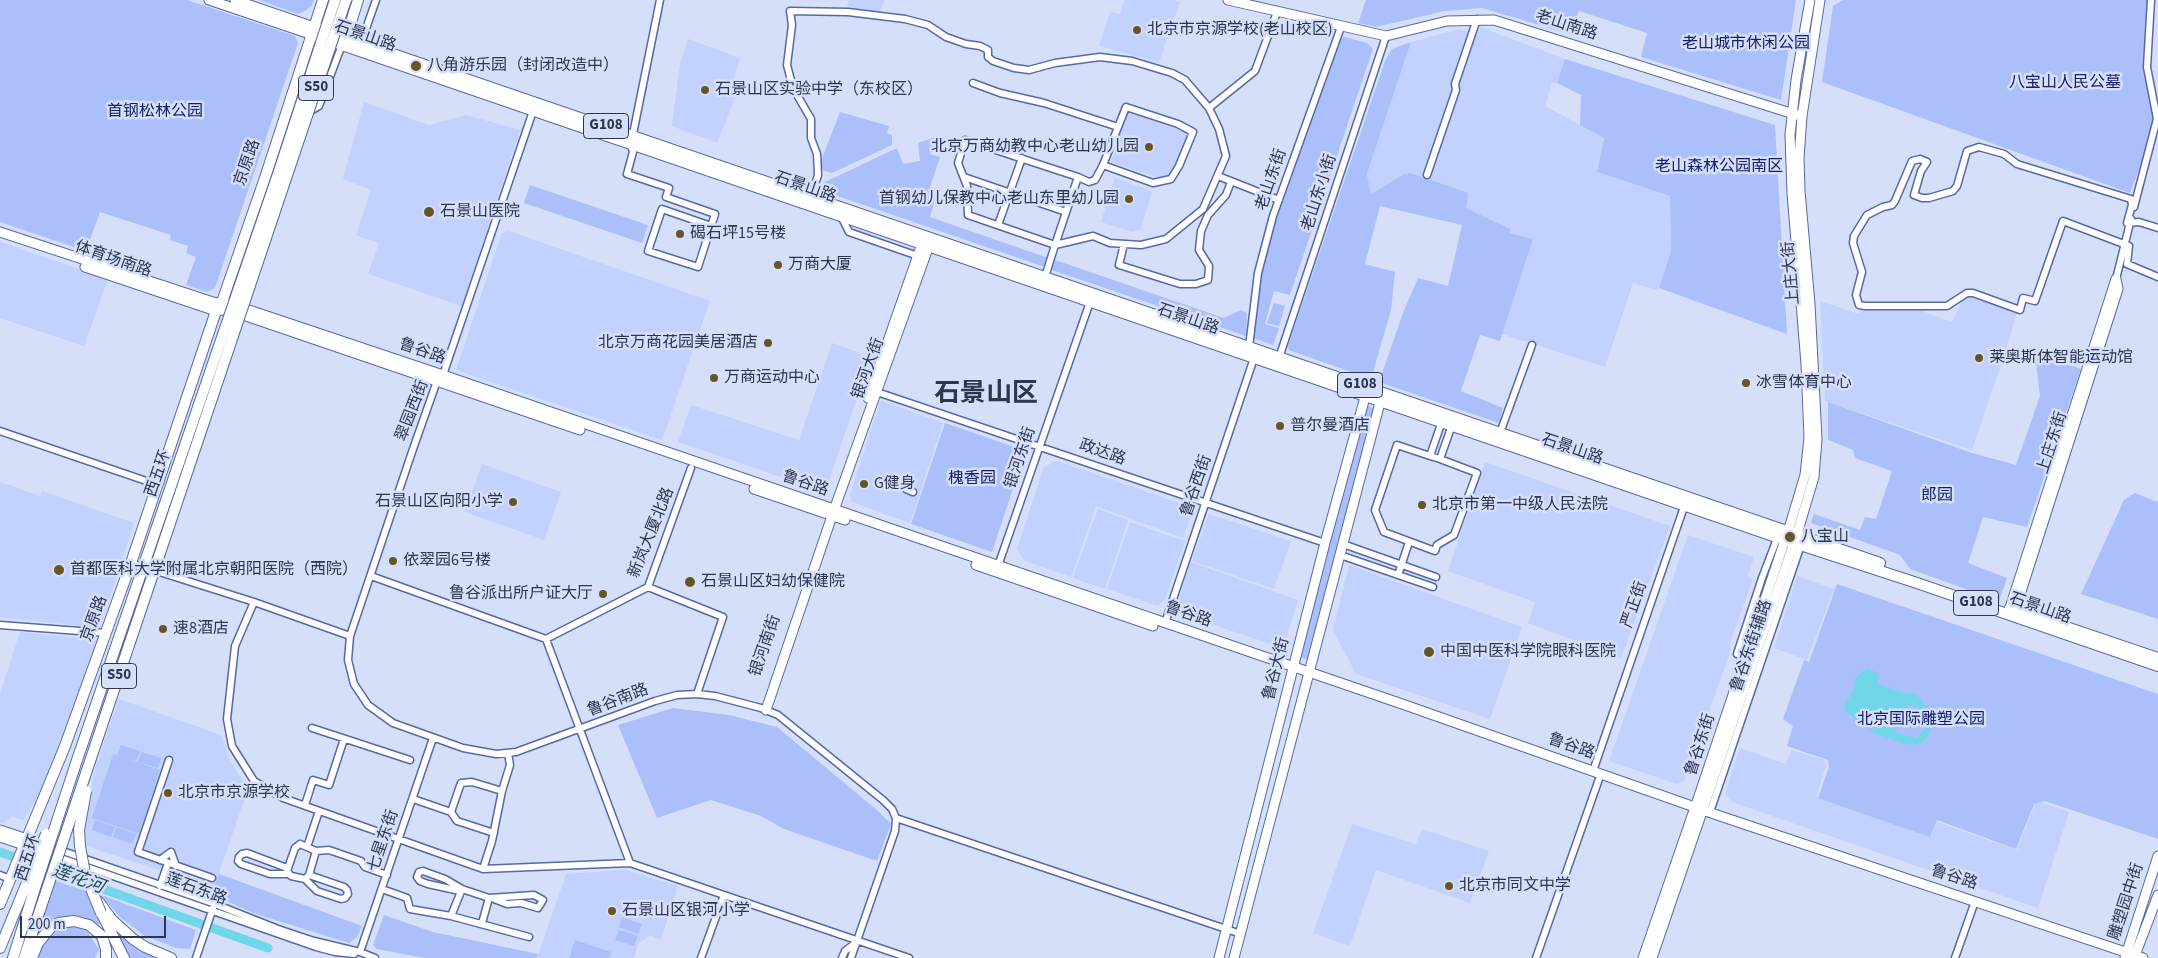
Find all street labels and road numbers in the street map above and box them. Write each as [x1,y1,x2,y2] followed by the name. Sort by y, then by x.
[1533,7,1599,45] street label: 老山南路
[332,18,398,56] street label: 石景山路
[298,76,334,100] road number: S50
[584,114,628,138] road number: G108
[231,137,265,189] street label: 京原路
[1253,147,1291,213] street label: 老山东街
[1299,152,1341,234] street label: 老山东小街
[772,169,838,207] street label: 石景山路
[72,238,154,282] street label: 体育场南路
[1780,240,1804,306] street label: 上庄大街
[1155,301,1221,339] street label: 石景山路
[396,335,448,369] street label: 鲁谷路
[849,336,889,402] street label: 银河大街
[1338,372,1382,398] road number: G108
[393,378,433,444] street label: 翠园西街
[2034,410,2072,476] street label: 上庄东街
[1002,425,1040,491] street label: 银河东街
[1539,431,1605,469] street label: 石景山路
[1076,436,1128,470] street label: 政达路
[142,448,176,500] street label: 西五环
[1178,453,1216,519] street label: 鲁谷西街
[779,467,831,501] street label: 鲁谷路
[625,485,679,581] street label: 新岚大厦北路
[1618,579,1652,631] street label: 严正街
[1954,590,1998,616] road number: G108
[2007,590,2073,628] street label: 石景山路
[78,593,112,645] street label: 京原路
[1727,597,1777,695] street label: 鲁谷东街辅路
[1162,598,1214,632] street label: 鲁谷路
[747,613,785,679] street label: 银河南街
[1260,636,1294,702] street label: 鲁谷大街
[102,664,136,688] road number: S50
[585,681,651,721] street label: 鲁谷南路
[1682,712,1720,778] street label: 鲁谷东街
[1545,730,1597,764] street label: 鲁谷路
[365,808,403,874] street label: 七星东街
[12,832,46,884] street label: 西五环
[1928,861,1980,895] street label: 鲁谷路
[2106,861,2148,943] street label: 雕塑园中街
[163,870,229,910] street label: 莲石东路

